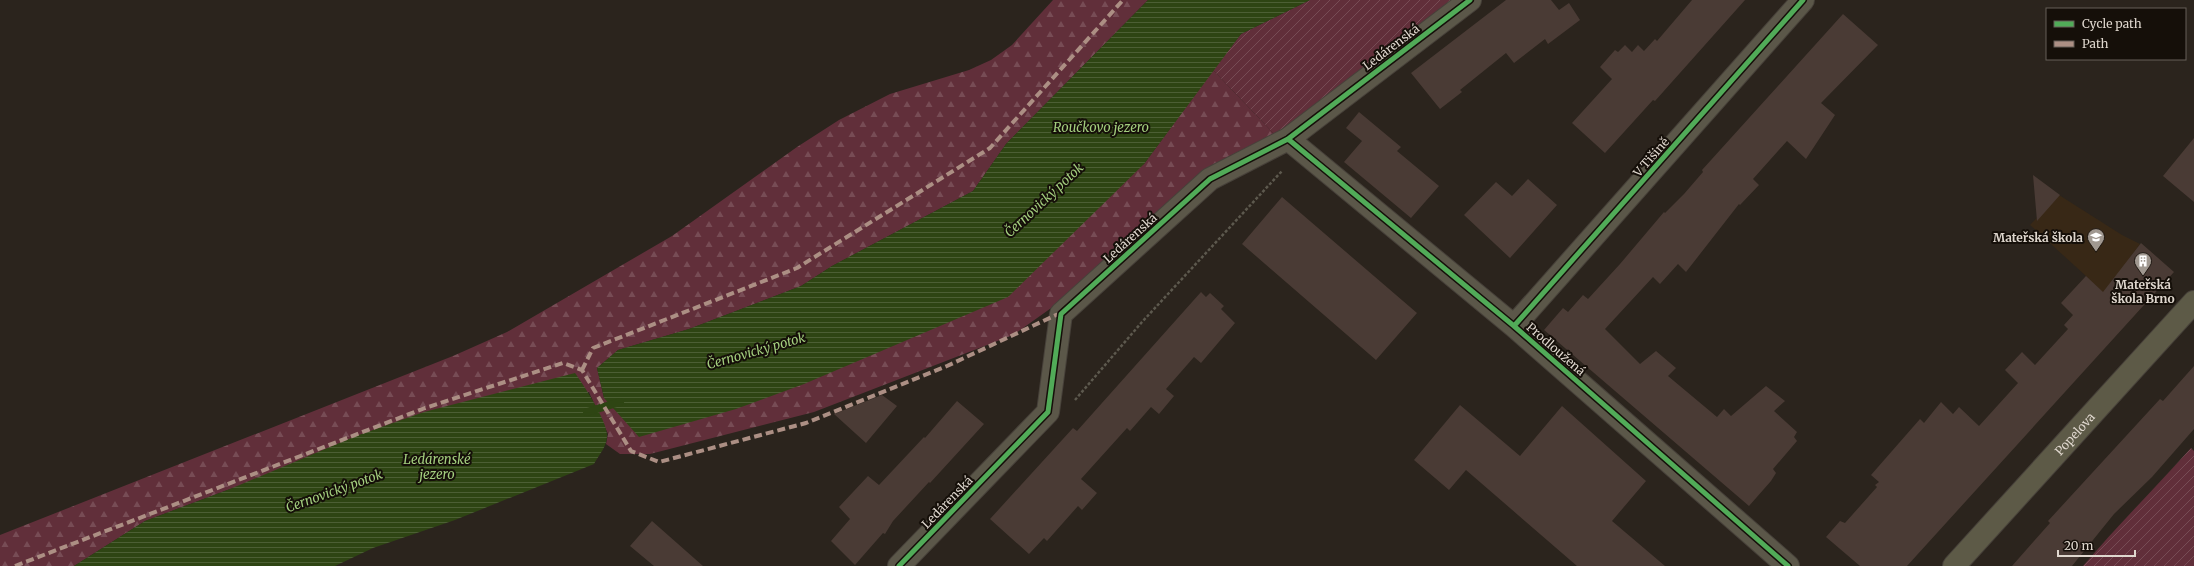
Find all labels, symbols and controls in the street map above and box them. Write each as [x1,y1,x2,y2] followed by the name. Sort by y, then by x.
[2046,8,2186,60] legend
[2082,16,2142,31] text: Cycle path
[1360,21,1423,73] street label: Ledárenská
[2082,36,2108,51] text: Path
[1053,119,1149,136] water label: Roučkovo jezero
[1629,134,1672,180] street label: V Tišině
[1000,158,1087,241] water label: Černovický potok
[1100,210,1160,266] street label: Ledárenská
[2086,227,2106,252] school or university icon: Mateřská škola
[1993,230,2083,245] place label: Mateřská škola
[2133,251,2153,276] building icon: Mateřská škola Brno
[2111,277,2175,306] place label: Mateřská škola Brno
[1524,319,1589,379] street label: Prodloužená
[704,328,807,373] water label: Černovický potok
[2051,409,2098,458] street label: Popelova
[403,451,471,483] water label: Ledárenské jezero
[283,465,385,516] water label: Černovický potok
[918,472,976,531] street label: Ledárenská
[2058,532,2135,558] scale bar
[2064,538,2093,553] text: 20 m

